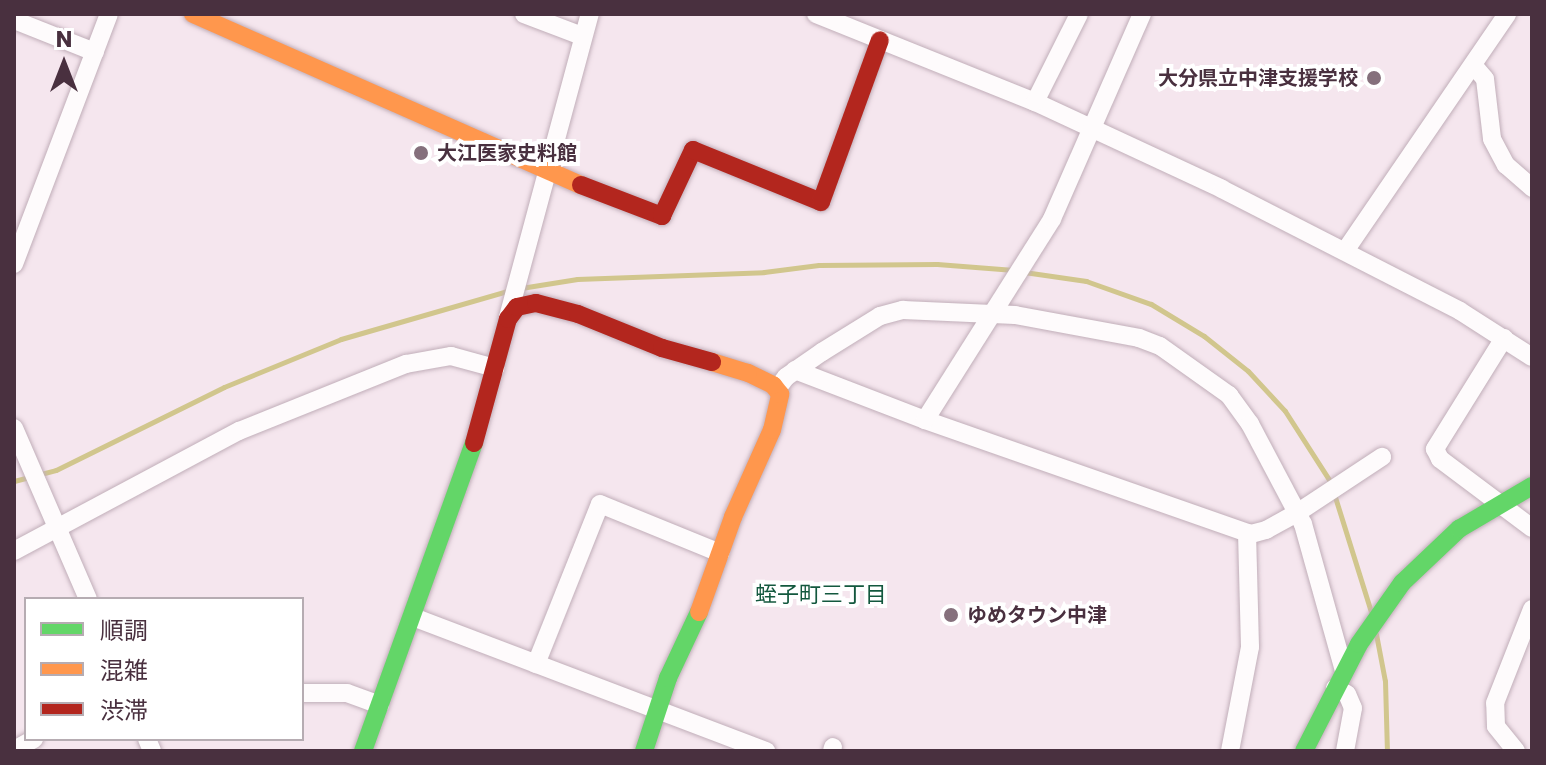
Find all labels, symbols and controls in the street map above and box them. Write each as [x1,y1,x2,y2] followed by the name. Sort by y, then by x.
[24,24,104,104] north arrow
[56,24,72,55] text: N
[1158,66,1358,90] place label: 大分県立中津支援学校
[1365,69,1383,87] marker: 大分県立中津支援学校
[437,141,577,165] place label: 大江医家史料館
[412,144,430,162] marker: 大江医家史料館
[755,582,887,608] district label: 蛭子町三丁目
[24,597,304,741] legend
[967,603,1107,627] place label: ゆめタウン中津
[942,606,960,624] marker: ゆめタウン中津
[100,614,148,647] text: 順調
[100,654,148,687] text: 混雑
[100,694,148,727] text: 渋滞

